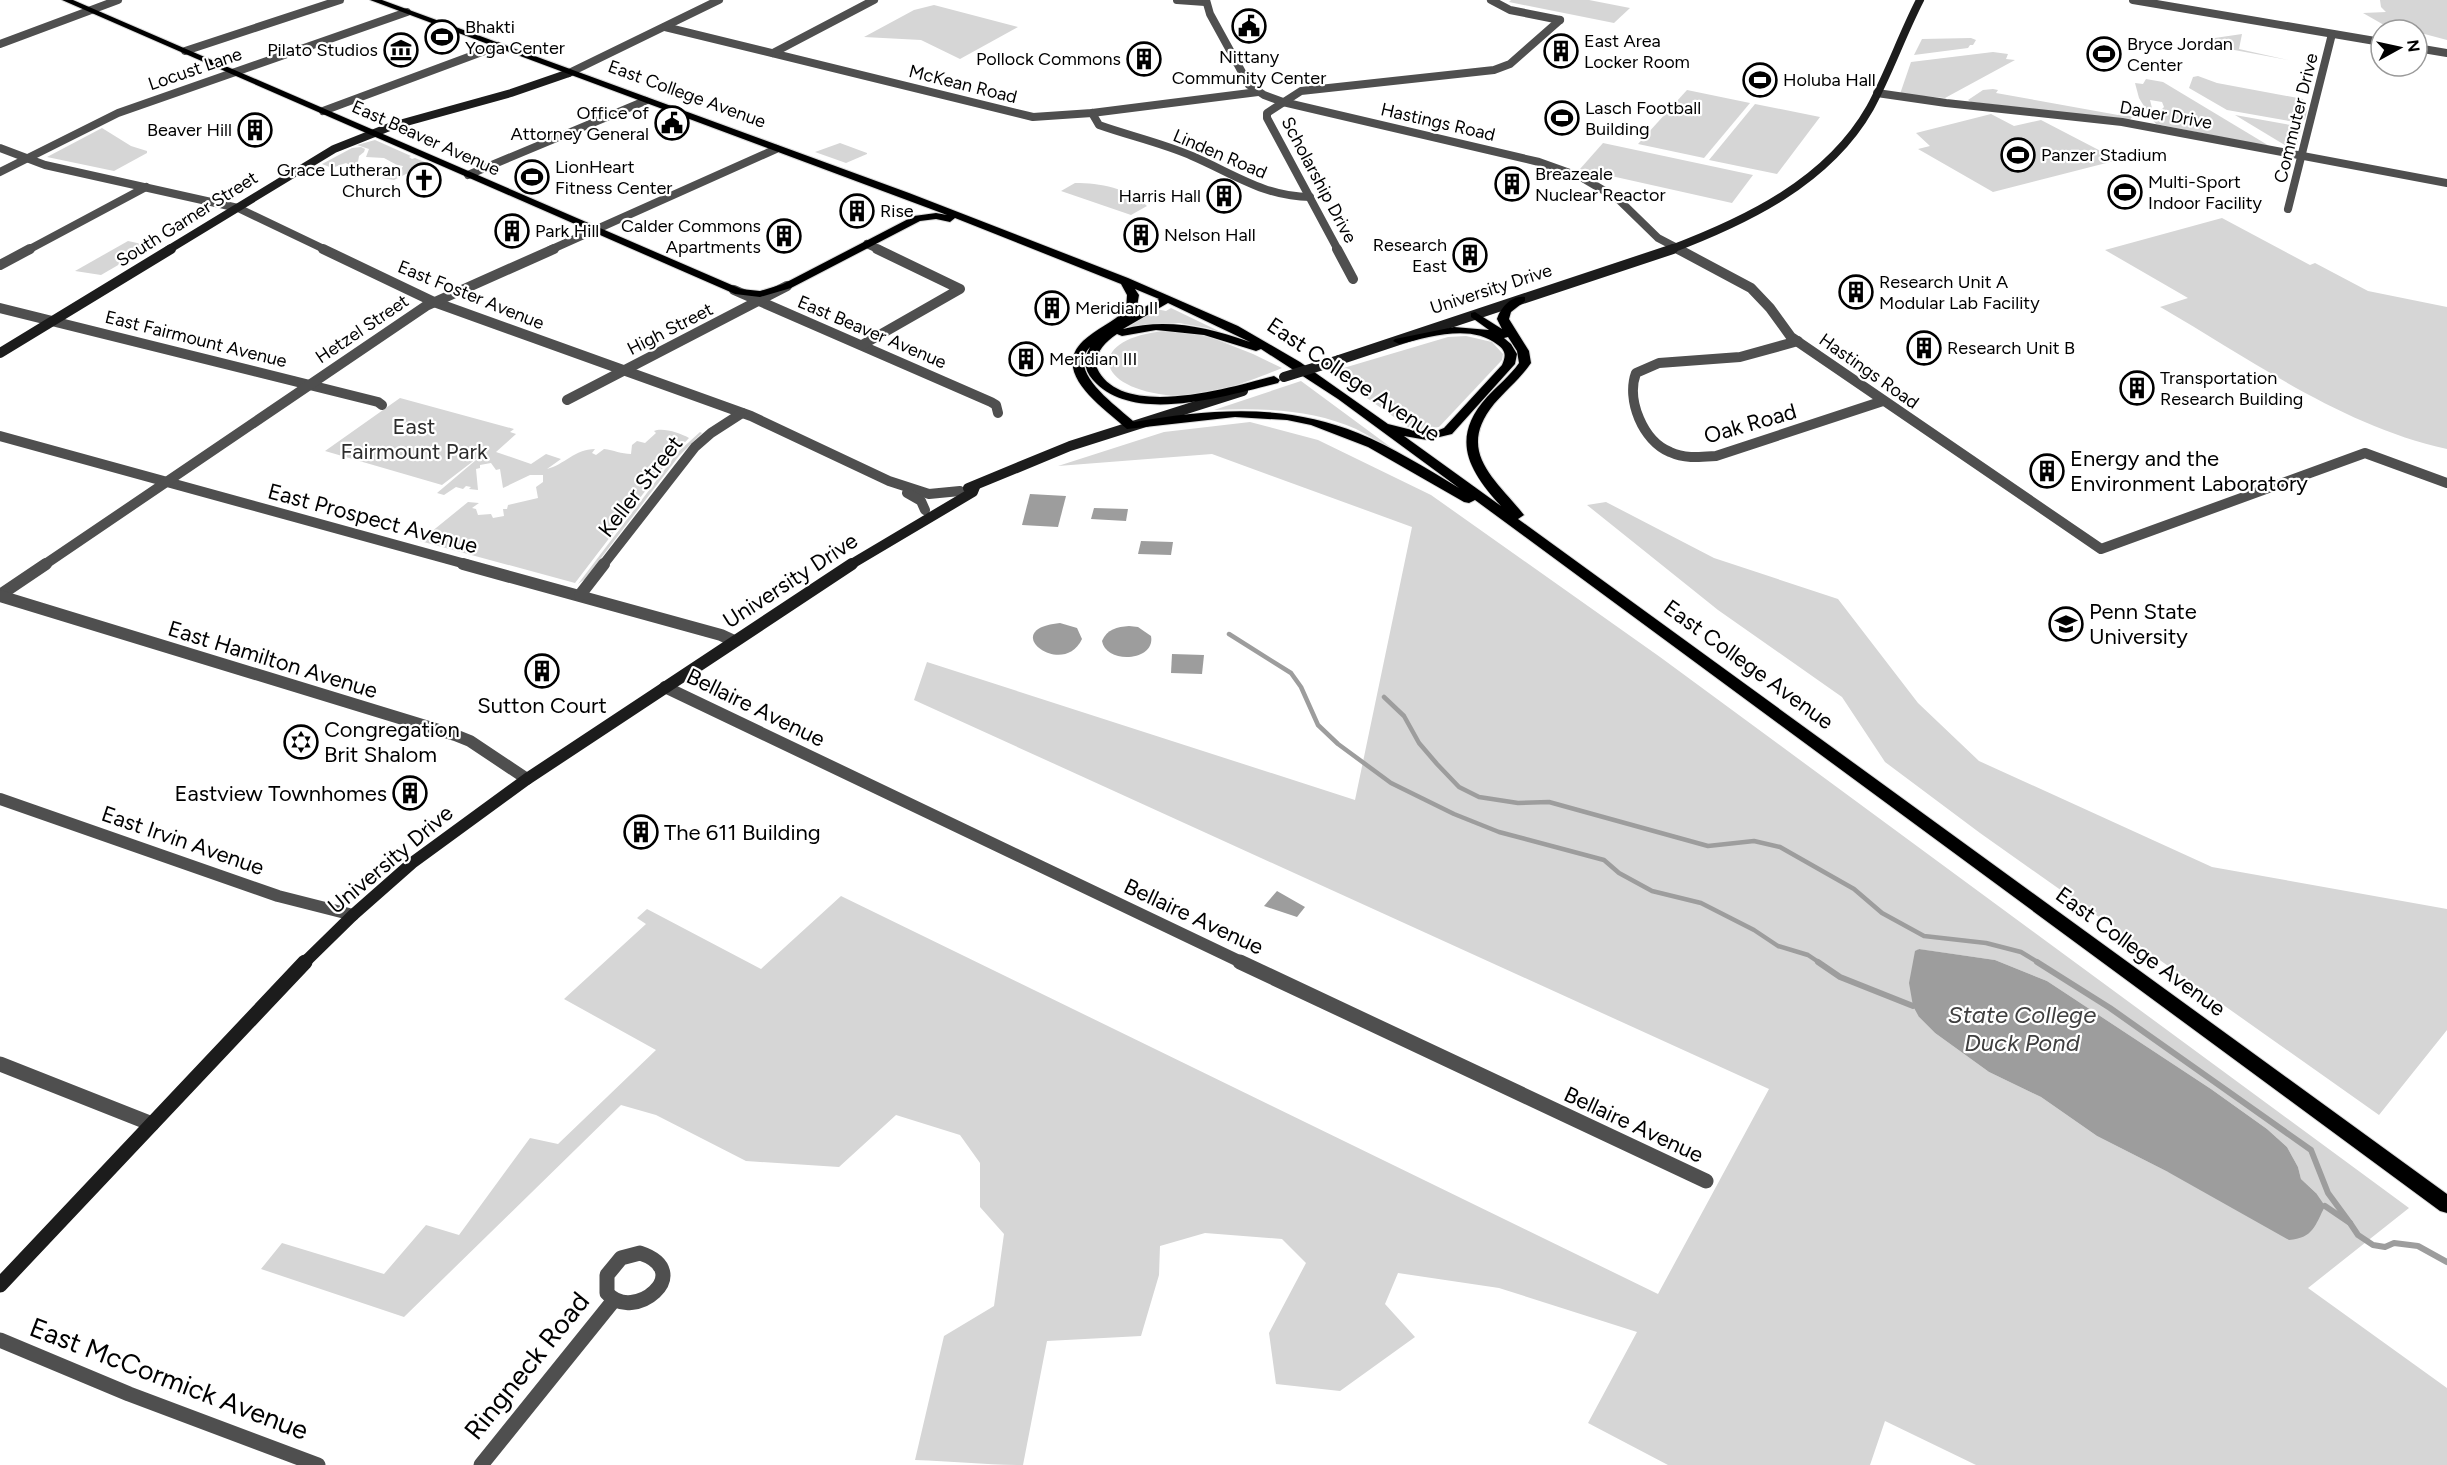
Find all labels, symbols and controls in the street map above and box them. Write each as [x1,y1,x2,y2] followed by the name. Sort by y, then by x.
[1231,8,1267,44] public building icon: Nittany Community Center
[465,16,565,59] place label: Bhakti Yoga Center
[2369,18,2429,78] north arrow
[424,19,460,55] sports icon: Bhakti Yoga Center
[1584,30,1690,73] place label: East Area Locker Room
[383,32,419,68] museum icon: Pilato Studios
[1543,33,1579,69] building icon: East Area Locker Room
[2127,33,2233,76] place label: Bryce Jordan Center
[2086,36,2122,72] sports icon: Bryce Jordan Center
[267,39,378,61] place label: Pilato Studios
[2403,39,2424,53] text: N
[1126,41,1162,77] building icon: Pollock Commons
[145,43,245,95] street label: Locust Lane
[1172,46,1326,89] place label: Nittany Community Center
[976,48,1121,70] place label: Pollock Commons
[2269,51,2323,185] street label: Commuter Drive
[605,55,769,133] street label: East College Avenue
[907,60,1019,108] street label: McKean Road
[1742,62,1778,98] sports icon: Holuba Hall
[1783,69,1876,91] place label: Holuba Hall
[349,95,504,181] street label: East Beaver Avenue
[2118,96,2214,134] street label: Dauer Drive
[1585,97,1701,140] place label: Lasch Football Building
[1379,98,1497,146] street label: Hastings Road
[1544,100,1580,136] sports icon: Lasch Football Building
[511,102,649,145] place label: Office of Attorney General
[654,105,690,141] public building icon: Office of Attorney General
[237,112,273,148] building icon: Beaver Hill
[1276,113,1362,247] street label: Scholarship Drive
[147,119,232,141] place label: Beaver Hill
[1170,124,1270,184] street label: Linden Road
[2000,137,2036,173] sports icon: Panzer Stadium
[2041,144,2167,166] place label: Panzer Stadium
[555,156,672,199] place label: LionHeart Fitness Center
[277,159,401,202] place label: Grace Lutheran Church
[514,159,550,195] sports icon: LionHeart Fitness Center
[406,162,442,198] church icon: Grace Lutheran Church
[1535,163,1666,206] place label: Breazeale Nuclear Reactor
[112,166,262,271] street label: South Garner Street
[1494,166,1530,202] building icon: Breazeale Nuclear Reactor
[2148,171,2263,214] place label: Multi-Sport Indoor Facility
[2107,174,2143,210] sports icon: Multi-Sport Indoor Facility
[1206,178,1242,214] building icon: Harris Hall
[1119,185,1201,207] place label: Harris Hall
[839,193,875,229] building icon: Rise
[880,200,914,222] place label: Rise
[494,213,530,249] building icon: Park Hill
[621,215,761,258] place label: Calder Commons Apartments
[1123,217,1159,253] building icon: Nelson Hall
[766,218,802,254] building icon: Calder Commons Apartments
[535,220,599,242] place label: Park Hill
[1164,224,1256,246] place label: Nelson Hall
[1373,234,1447,277] place label: Research East
[1452,237,1488,273] building icon: Research East
[395,256,548,334] street label: East Foster Avenue
[1427,259,1555,319] street label: University Drive
[1879,271,2040,314] place label: Research Unit A Modular Lab Facility
[1838,274,1874,310] building icon: Research Unit A Modular Lab Facility
[311,290,413,368] street label: Hetzel Street
[1034,290,1070,326] building icon: Meridian II
[794,291,950,373] street label: East Beaver Avenue
[1075,297,1158,319] place label: Meridian II
[624,298,717,360] street label: High Street
[103,306,289,372] street label: East Fairmount Avenue
[1262,311,1446,447] street label: East College Avenue
[1815,328,1923,414] street label: Hastings Road
[1906,330,1942,366] building icon: Research Unit B
[1947,337,2075,359] place label: Research Unit B
[1008,341,1044,377] building icon: Meridian III
[1049,348,1137,370] place label: Meridian III
[2160,367,2303,410] place label: Transportation Research Building
[2119,370,2155,406] building icon: Transportation Research Building
[1701,397,1800,450] street label: Oak Road
[340,413,488,465] park label: East Fairmount Park
[592,430,688,542] street label: Keller Street
[2070,445,2308,497] place label: Energy and the Environment Laboratory
[2029,453,2065,489] building icon: Energy and the Environment Laboratory
[265,477,481,560] street label: East Prospect Avenue
[718,527,863,634] street label: University Drive
[1659,594,1839,735] street label: East College Avenue
[2089,598,2197,650] place label: Penn State University
[2048,606,2084,642] school or university icon: Penn State University
[165,615,381,704] street label: East Hamilton Avenue
[524,653,560,689] building icon: Sutton Court
[682,662,829,753] street label: Bellaire Avenue
[477,692,607,719] place label: Sutton Court
[324,716,460,768] place label: Congregation Brit Shalom
[283,724,319,760] synagogue icon: Congregation Brit Shalom
[392,775,428,811] building icon: Eastview Townhomes
[174,780,387,807] place label: Eastview Townhomes
[322,799,458,920] street label: University Drive
[98,800,268,881] street label: East Irvin Avenue
[623,814,659,850] building icon: The 611 Building
[664,819,821,846] place label: The 611 Building
[1120,872,1268,961] street label: Bellaire Avenue
[2051,881,2231,1022] street label: East College Avenue
[1948,1000,2096,1057] water label: State College Duck Pond
[1560,1080,1708,1169] street label: Bellaire Avenue
[457,1285,596,1446] street label: Ringneck Road
[25,1310,313,1447] street label: East McCormick Avenue

